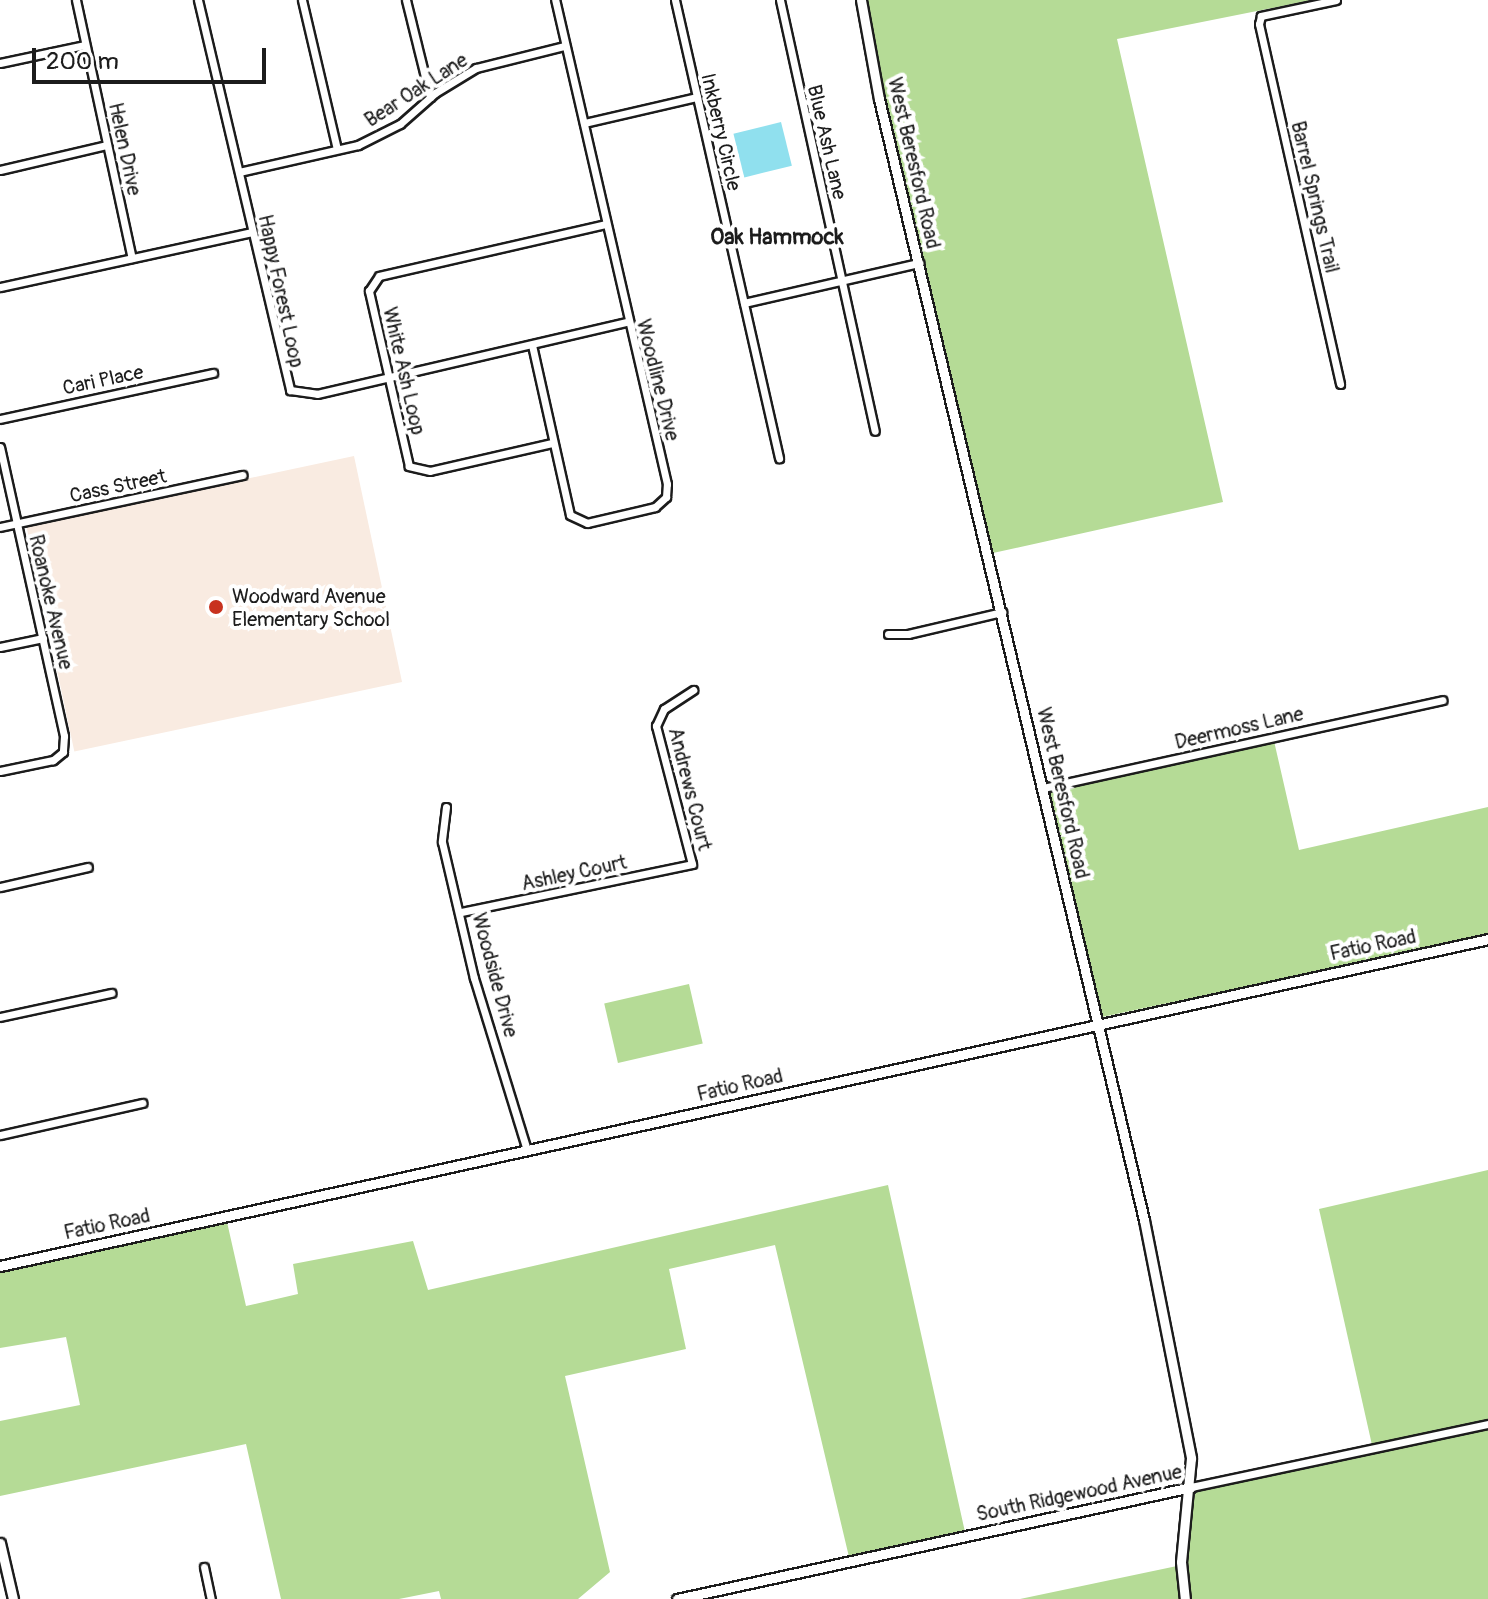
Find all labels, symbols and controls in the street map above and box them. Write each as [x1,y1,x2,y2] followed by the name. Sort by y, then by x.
[36,32,270,82] scale bar
[46,47,119,76] text: 200 m
[360,48,472,132] street label: Bear Oak Lane
[696,71,746,193] street label: Inkberry Circle
[883,75,945,251] street label: West Beresford Road
[802,82,852,202] street label: Blue Ash Lane
[103,100,147,198] street label: Helen Drive
[1286,119,1344,275] street label: Barrel Springs Trail
[253,212,309,370] street label: Happy Forest Loop
[710,225,844,251] district label: Oak Hammock
[378,305,430,437] street label: White Ash Loop
[631,317,685,443] street label: Woodline Drive
[60,360,146,400] street label: Cari Place
[68,464,168,508] street label: Cass Street
[24,532,78,672] street label: Roanoke Avenue
[232,584,390,631] place label: Woodward Avenue Elementary School
[207,598,225,616] marker: Woodward Avenue Elementary School
[1172,702,1306,754] street label: Deermoss Lane
[1032,705,1094,881] street label: West Beresford Road
[663,725,717,853] street label: Andrews Court
[519,850,629,896] street label: Ashley Court
[467,910,523,1040] street label: Woodside Drive
[1328,924,1418,966] street label: Fatio Road
[695,1063,785,1107] street label: Fatio Road
[62,1203,152,1245] street label: Fatio Road
[974,1459,1184,1527] street label: South Ridgewood Avenue

